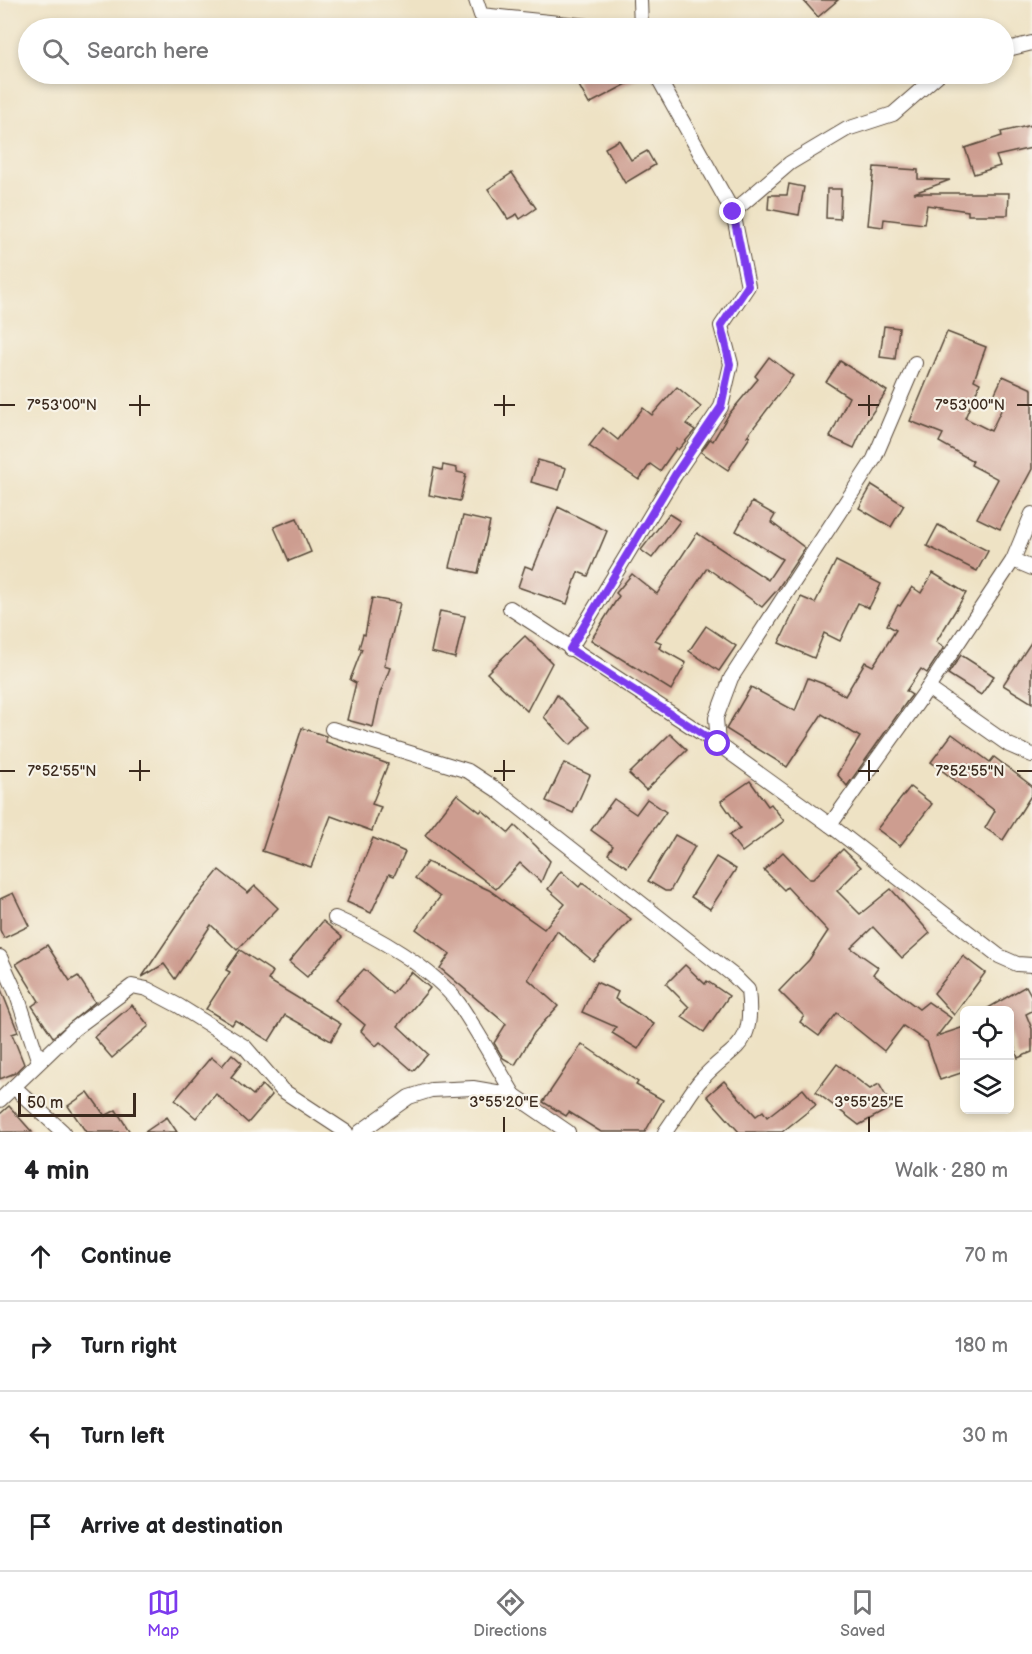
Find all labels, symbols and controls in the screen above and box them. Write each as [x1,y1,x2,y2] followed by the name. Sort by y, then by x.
[18,18,1014,84] search box
[39,35,72,68] icon: search
[87,38,209,65] text: Search here
[719,198,745,224] route end
[27,396,97,415] text: 7°53'00"N
[935,396,1005,415] text: 7°53'00"N
[704,730,730,756] route start
[27,762,97,781] text: 7°52'55"N
[935,762,1005,781] text: 7°52'55"N
[960,1006,1014,1114] map controls
[960,1006,1014,1060] button: locate
[960,1060,1014,1114] button: layers
[18,1090,136,1118] scale bar
[469,1093,539,1112] text: 3°55'20"E
[834,1093,904,1112] text: 3°55'25"E
[27,1094,63,1113] text: 50 m
[24,1156,89,1187] text: 4 min
[895,1159,1008,1183] text: Walk · 280 m
[24,1240,57,1273] icon: ahead
[81,1243,171,1270] text: Continue
[964,1244,1008,1268] text: 70 m
[24,1330,57,1363] icon: right
[81,1333,177,1360] text: Turn right
[955,1334,1008,1358] text: 180 m
[24,1420,57,1453] icon: left
[81,1423,165,1450] text: Turn left
[962,1424,1008,1448] text: 30 m
[24,1510,57,1543] icon: arrive
[81,1513,283,1540] text: Arrive at destination
[147,1586,180,1641] tab: Map
[473,1586,547,1641] tab: Directions
[840,1586,885,1641] tab: Saved

